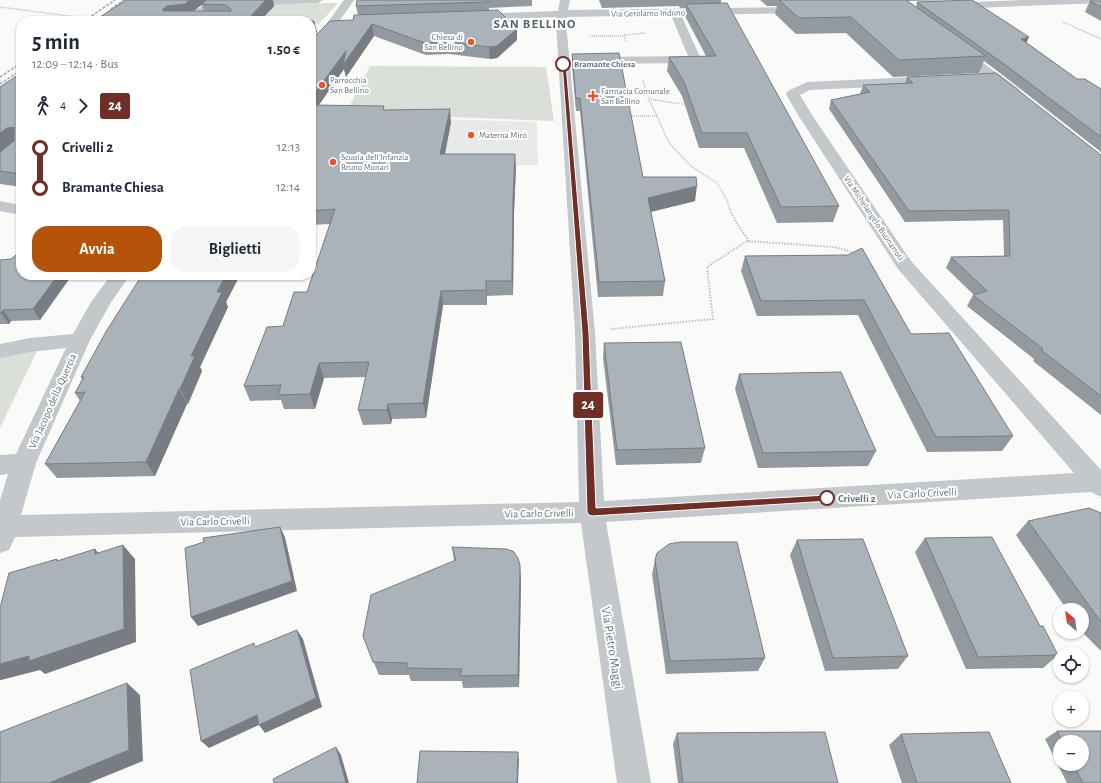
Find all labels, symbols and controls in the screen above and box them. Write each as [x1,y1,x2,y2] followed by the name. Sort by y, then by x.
[611,8,686,19] street label: Via Gerolamo Induno
[494,18,576,31] district label: SAN BELLINO
[32,31,80,53] text: 5 min
[424,33,464,52] place label: Chiesa di San Bellino
[466,37,476,47] marker: Chiesa di San Bellino
[268,42,300,57] text: 1.50 €
[555,56,571,72] marker: Bramante Chiesa
[32,58,119,71] text: 12:09 – 12:14 · Bus
[574,60,636,69] place label: Bramante Chiesa
[330,76,369,95] place label: Parrocchia San Bellino
[317,80,327,90] marker: Parrocchia San Bellino
[601,87,670,106] place label: Farmacia Comunale San Bellino
[588,91,598,101] marker: Farmacia Comunale San Bellino
[32,95,54,117] icon: walk
[72,95,94,117] icon: forward
[60,99,66,112] text: 4
[108,99,122,113] text: 24
[466,130,476,140] marker: Materna Mirò
[479,131,527,140] place label: Materna Mirò
[62,140,113,155] text: Crivelli 2
[277,141,300,154] text: 12:13
[341,153,408,172] place label: Scuola dell'Infanzia Bruno Munari
[328,157,338,167] marker: Scuola dell'Infanzia Bruno Munari
[842,174,905,262] street label: Via Michelangelo Buonarroti
[62,180,164,195] text: Bramante Chiesa
[276,181,300,194] text: 12:14
[32,226,162,272] button: Avvia
[170,226,300,272] button: Biglietti
[27,352,78,450] street label: Via Jacopo della Quercia
[570,392,606,418] line badge: 24
[581,398,595,412] text: 24
[887,486,957,501] street label: Via Carlo Crivelli
[819,490,835,506] marker: Crivelli 2
[838,493,876,504] place label: Crivelli 2
[504,507,574,520] street label: Via Carlo Crivelli
[180,515,250,528] street label: Via Carlo Crivelli
[1053,603,1089,639] north arrow
[1053,603,1089,771] map controls
[599,606,624,690] street label: Via Pietro Maggi
[1053,647,1089,683] button: locate
[1053,691,1089,727] button: +
[1053,735,1089,771] button: −

